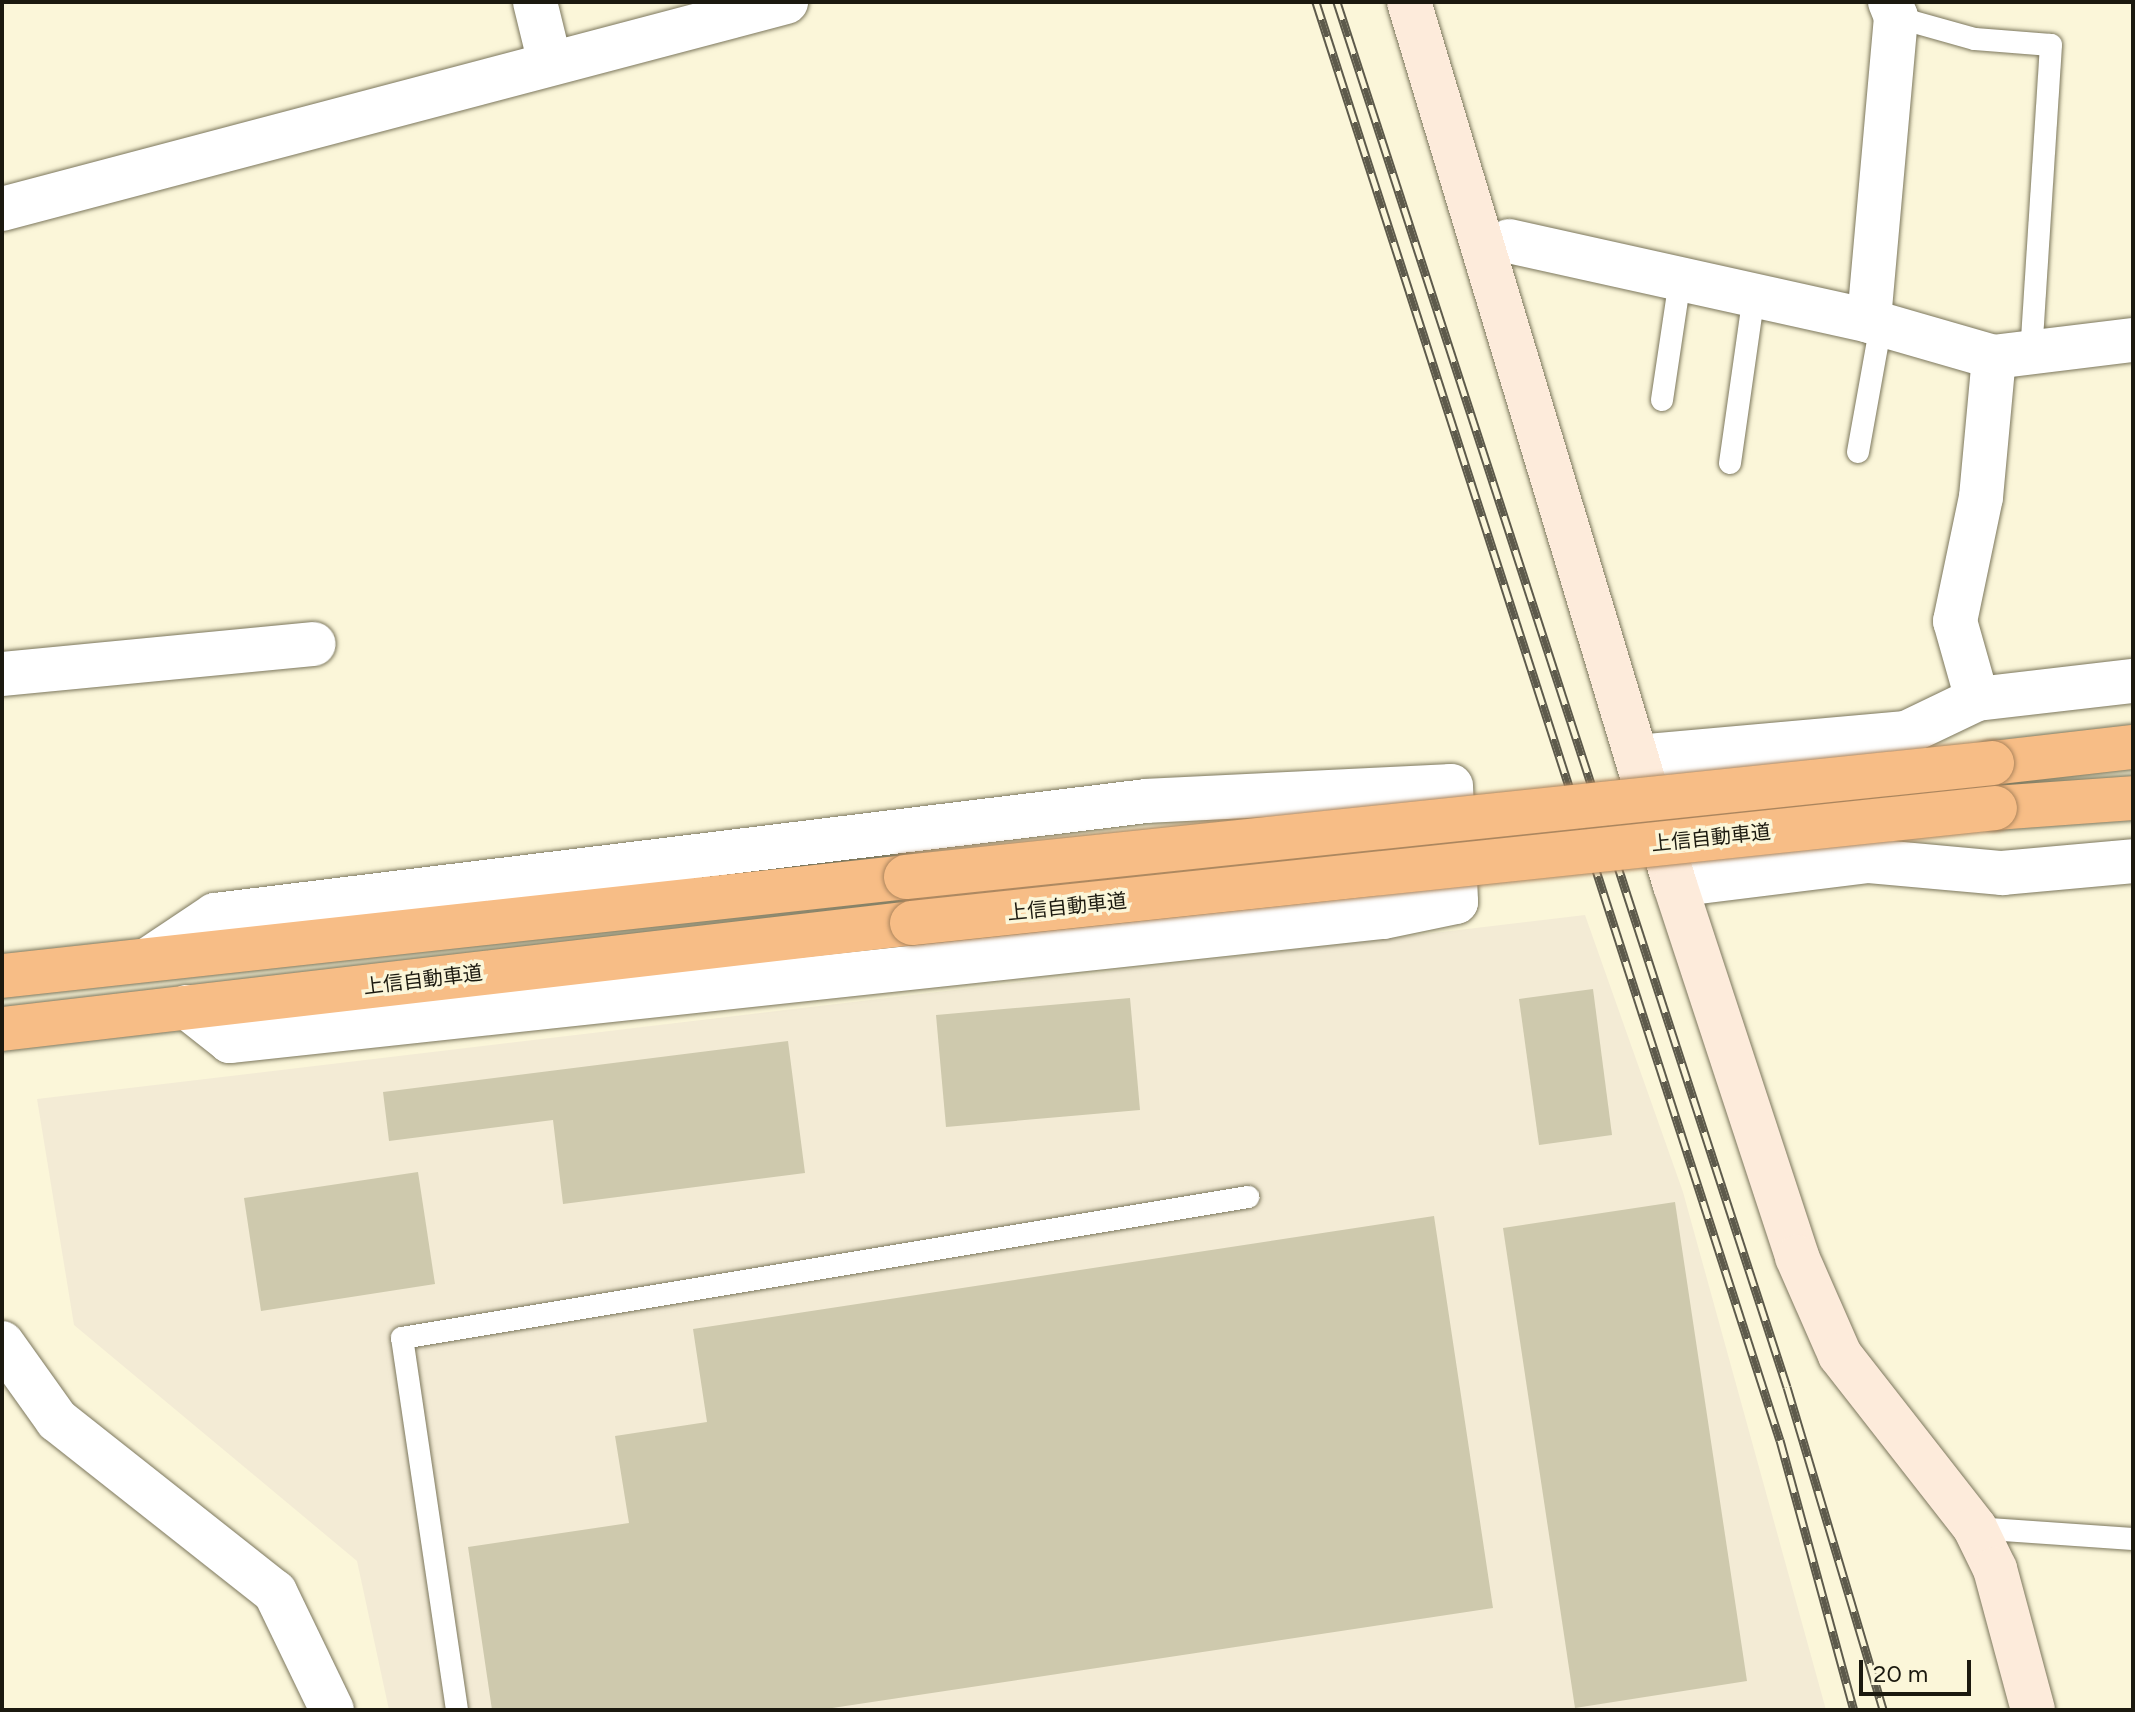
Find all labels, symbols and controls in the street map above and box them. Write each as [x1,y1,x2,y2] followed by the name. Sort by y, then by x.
[1650,820,1772,856] street label: 上信自動車道
[1006,889,1128,925] street label: 上信自動車道
[362,961,484,999] street label: 上信自動車道
[1863,1644,1975,1694] scale bar
[1873,1659,1928,1688] text: 20 m

